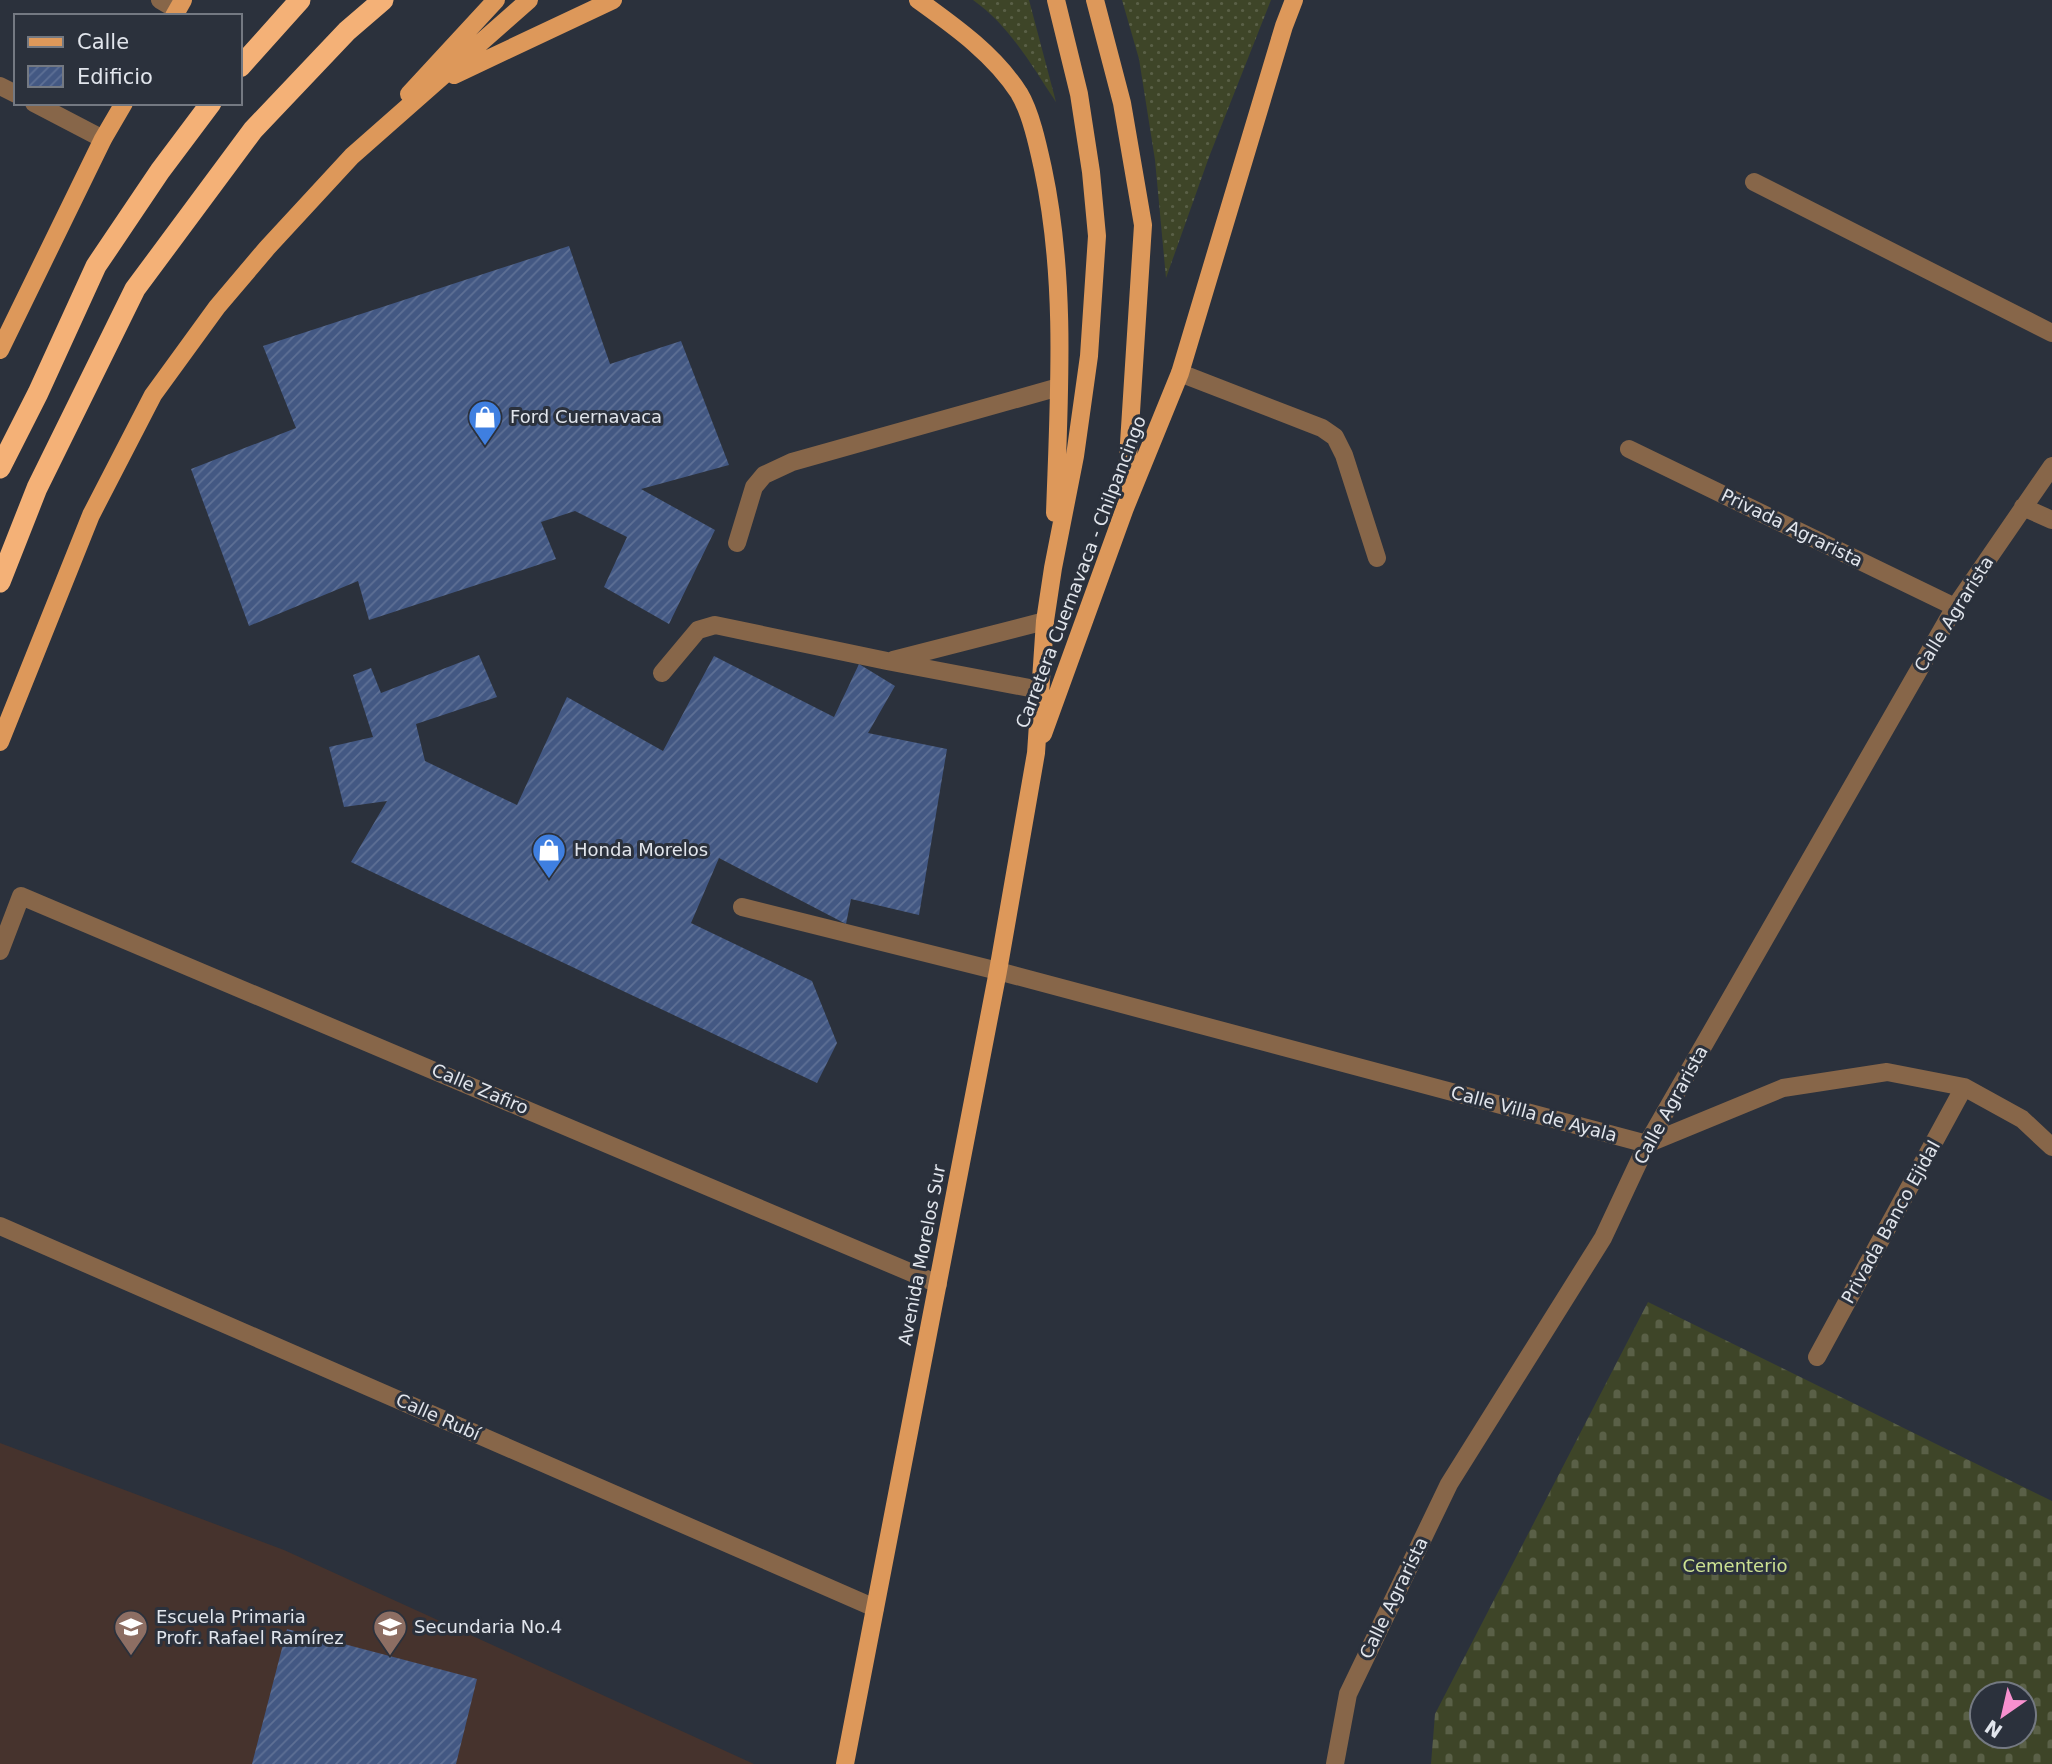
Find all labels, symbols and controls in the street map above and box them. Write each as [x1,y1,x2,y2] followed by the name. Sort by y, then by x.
[14,14,242,105] legend
[77,30,129,54] text: Calle
[77,65,153,89] text: Edificio
[466,398,504,447] shop icon: Ford Cuernavaca
[510,406,662,427] place label: Ford Cuernavaca
[1011,413,1150,731] street label: Carretera Cuernavaca - Chilpancingo
[1718,484,1866,571] street label: Privada Agrarista
[1910,552,1998,675] street label: Calle Agrarista
[530,831,568,880] shop icon: Honda Morelos
[574,839,708,860] place label: Honda Morelos
[1629,1042,1712,1168] street label: Calle Agrarista
[429,1059,532,1118] street label: Calle Zafiro
[1449,1081,1619,1146] street label: Calle Villa de Ayala
[1837,1137,1944,1307] street label: Privada Banco Ejidal
[894,1162,949,1347] street label: Avenida Morelos Sur
[393,1389,484,1445] street label: Calle Rubí
[1355,1534,1432,1662] street label: Calle Agrarista
[1682,1555,1788,1576] park label: Cementerio
[156,1606,344,1648] place label: Escuela Primaria Profr. Rafael Ramírez
[112,1608,150,1657] school or university icon: Escuela Primaria Profr. Rafael Ramírez
[371,1608,409,1657] school or university icon: Secundaria No.4
[414,1616,562,1637] place label: Secundaria No.4
[1968,1680,2038,1750] north arrow
[1981,1716,2006,1743] text: N

